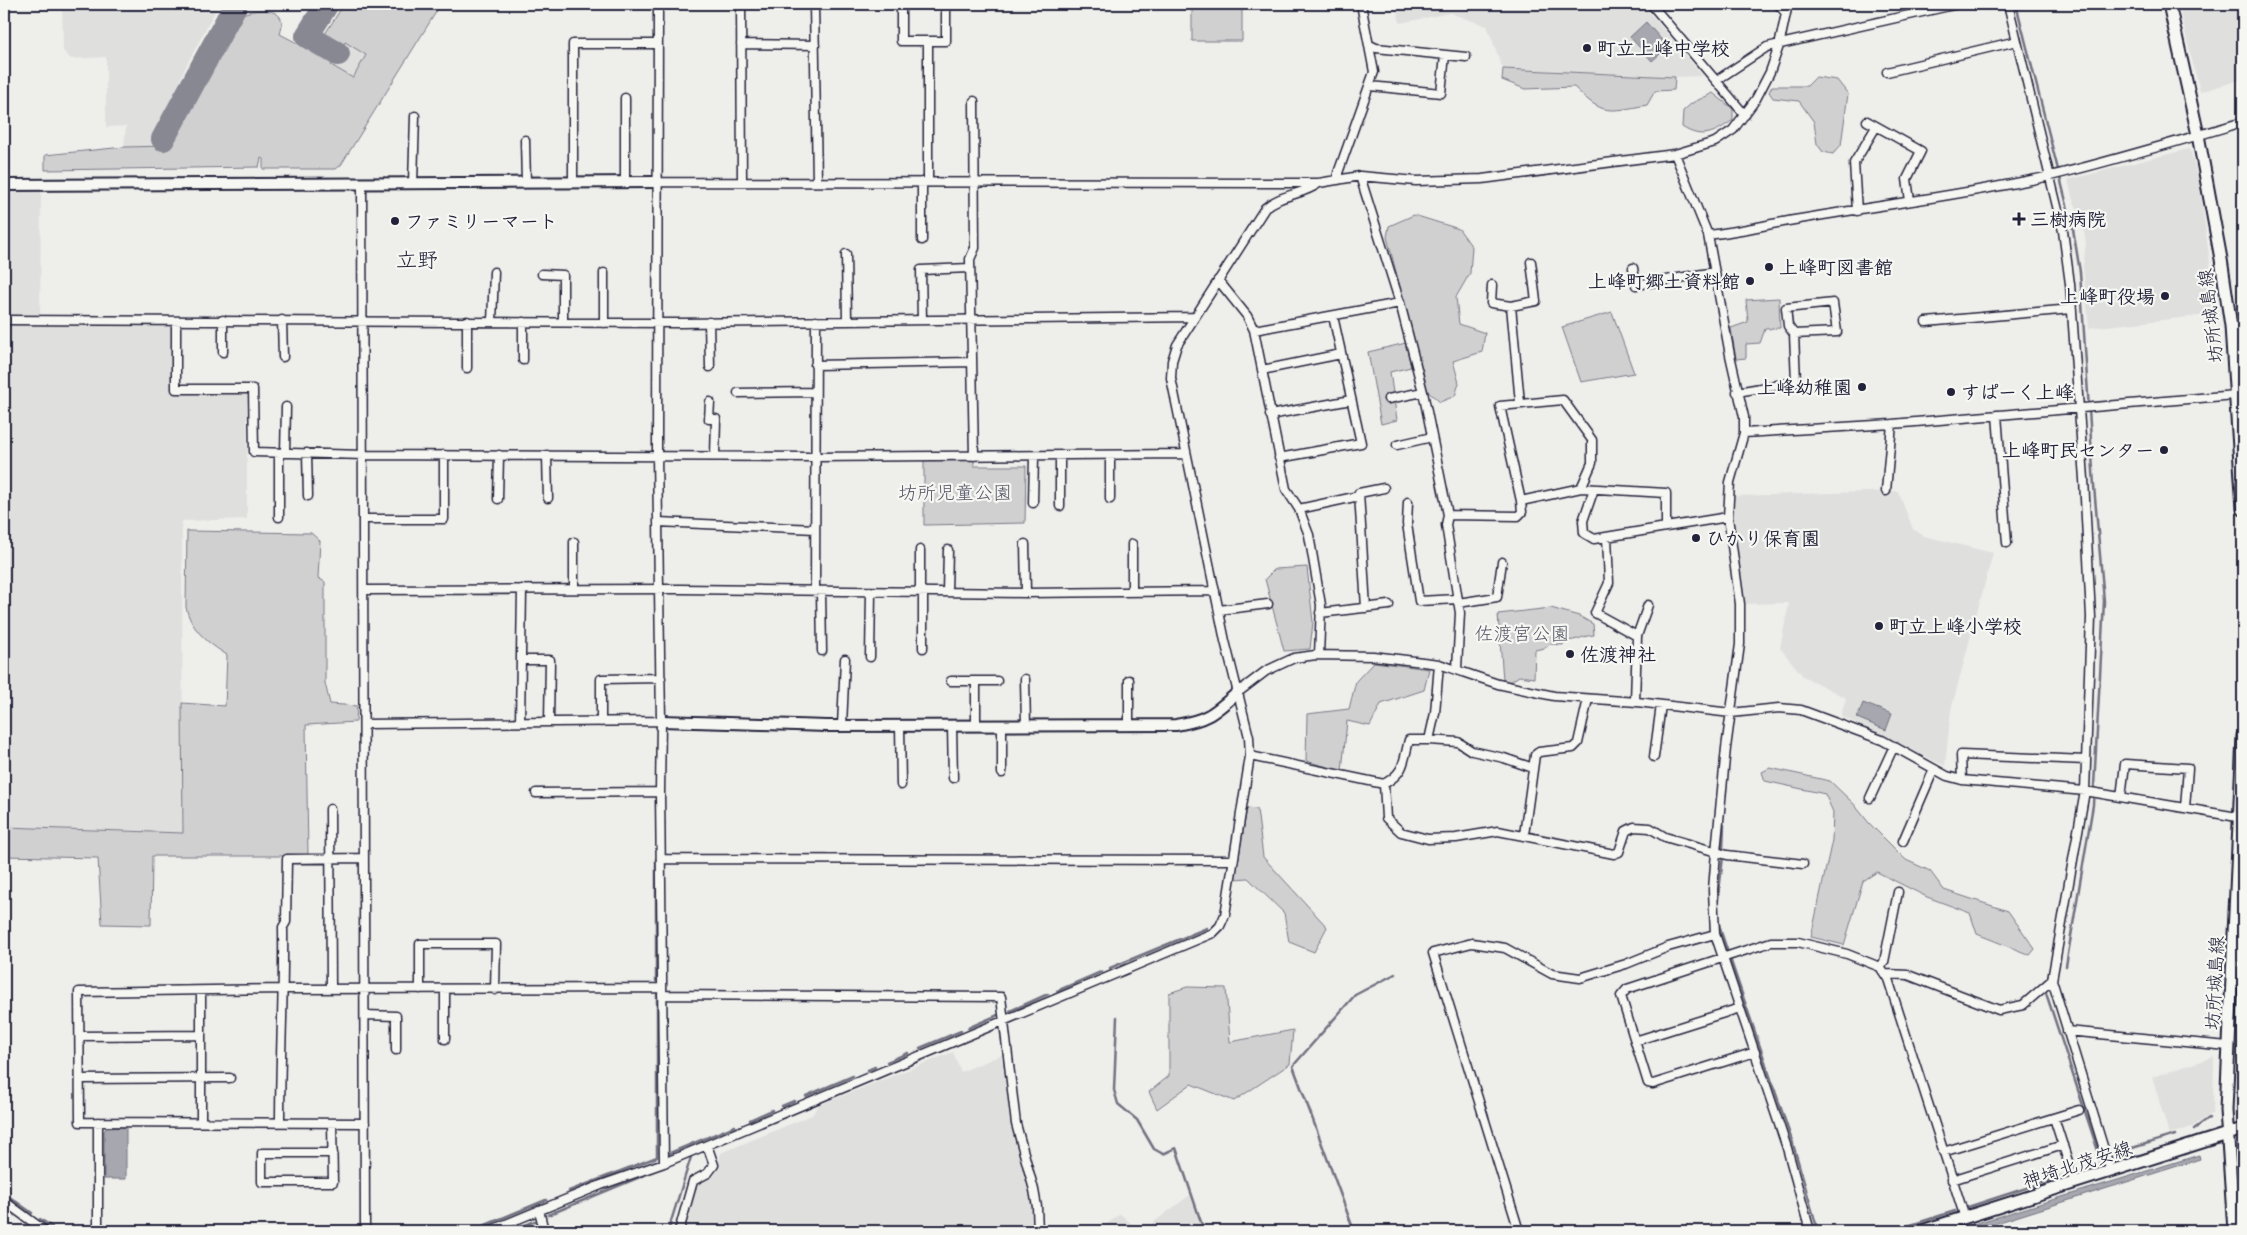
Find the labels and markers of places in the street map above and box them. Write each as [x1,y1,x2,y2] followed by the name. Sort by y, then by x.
[1597,35,1730,61] place label: 町立上峰中学校
[1581,42,1593,54] marker: 町立上峰中学校
[2030,206,2106,232] place label: 三樹病院
[405,208,558,234] place label: ファミリーマート
[2012,212,2026,226] marker: 三樹病院
[389,215,401,227] marker: ファミリーマート
[1779,254,1893,280] place label: 上峰町図書館
[1763,261,1775,273] marker: 上峰町図書館
[1588,268,1740,294] place label: 上峰町郷土資料館
[1744,275,1756,287] marker: 上峰町郷土資料館
[2060,283,2155,309] place label: 上峰町役場
[2159,290,2171,302] marker: 上峰町役場
[1757,374,1852,400] place label: 上峰幼稚園
[1961,379,2074,405] place label: すぱーく上峰
[1856,381,1868,393] marker: 上峰幼稚園
[1945,386,1957,398] marker: すぱーく上峰
[2002,437,2154,463] place label: 上峰町民センター
[2158,444,2170,456] marker: 上峰町民センター
[1706,525,1820,551] place label: ひかり保育園
[1690,532,1702,544] marker: ひかり保育園
[1889,613,2022,639] place label: 町立上峰小学校
[1873,620,1885,632] marker: 町立上峰小学校
[1580,641,1656,667] place label: 佐渡神社
[1564,648,1576,660] marker: 佐渡神社

